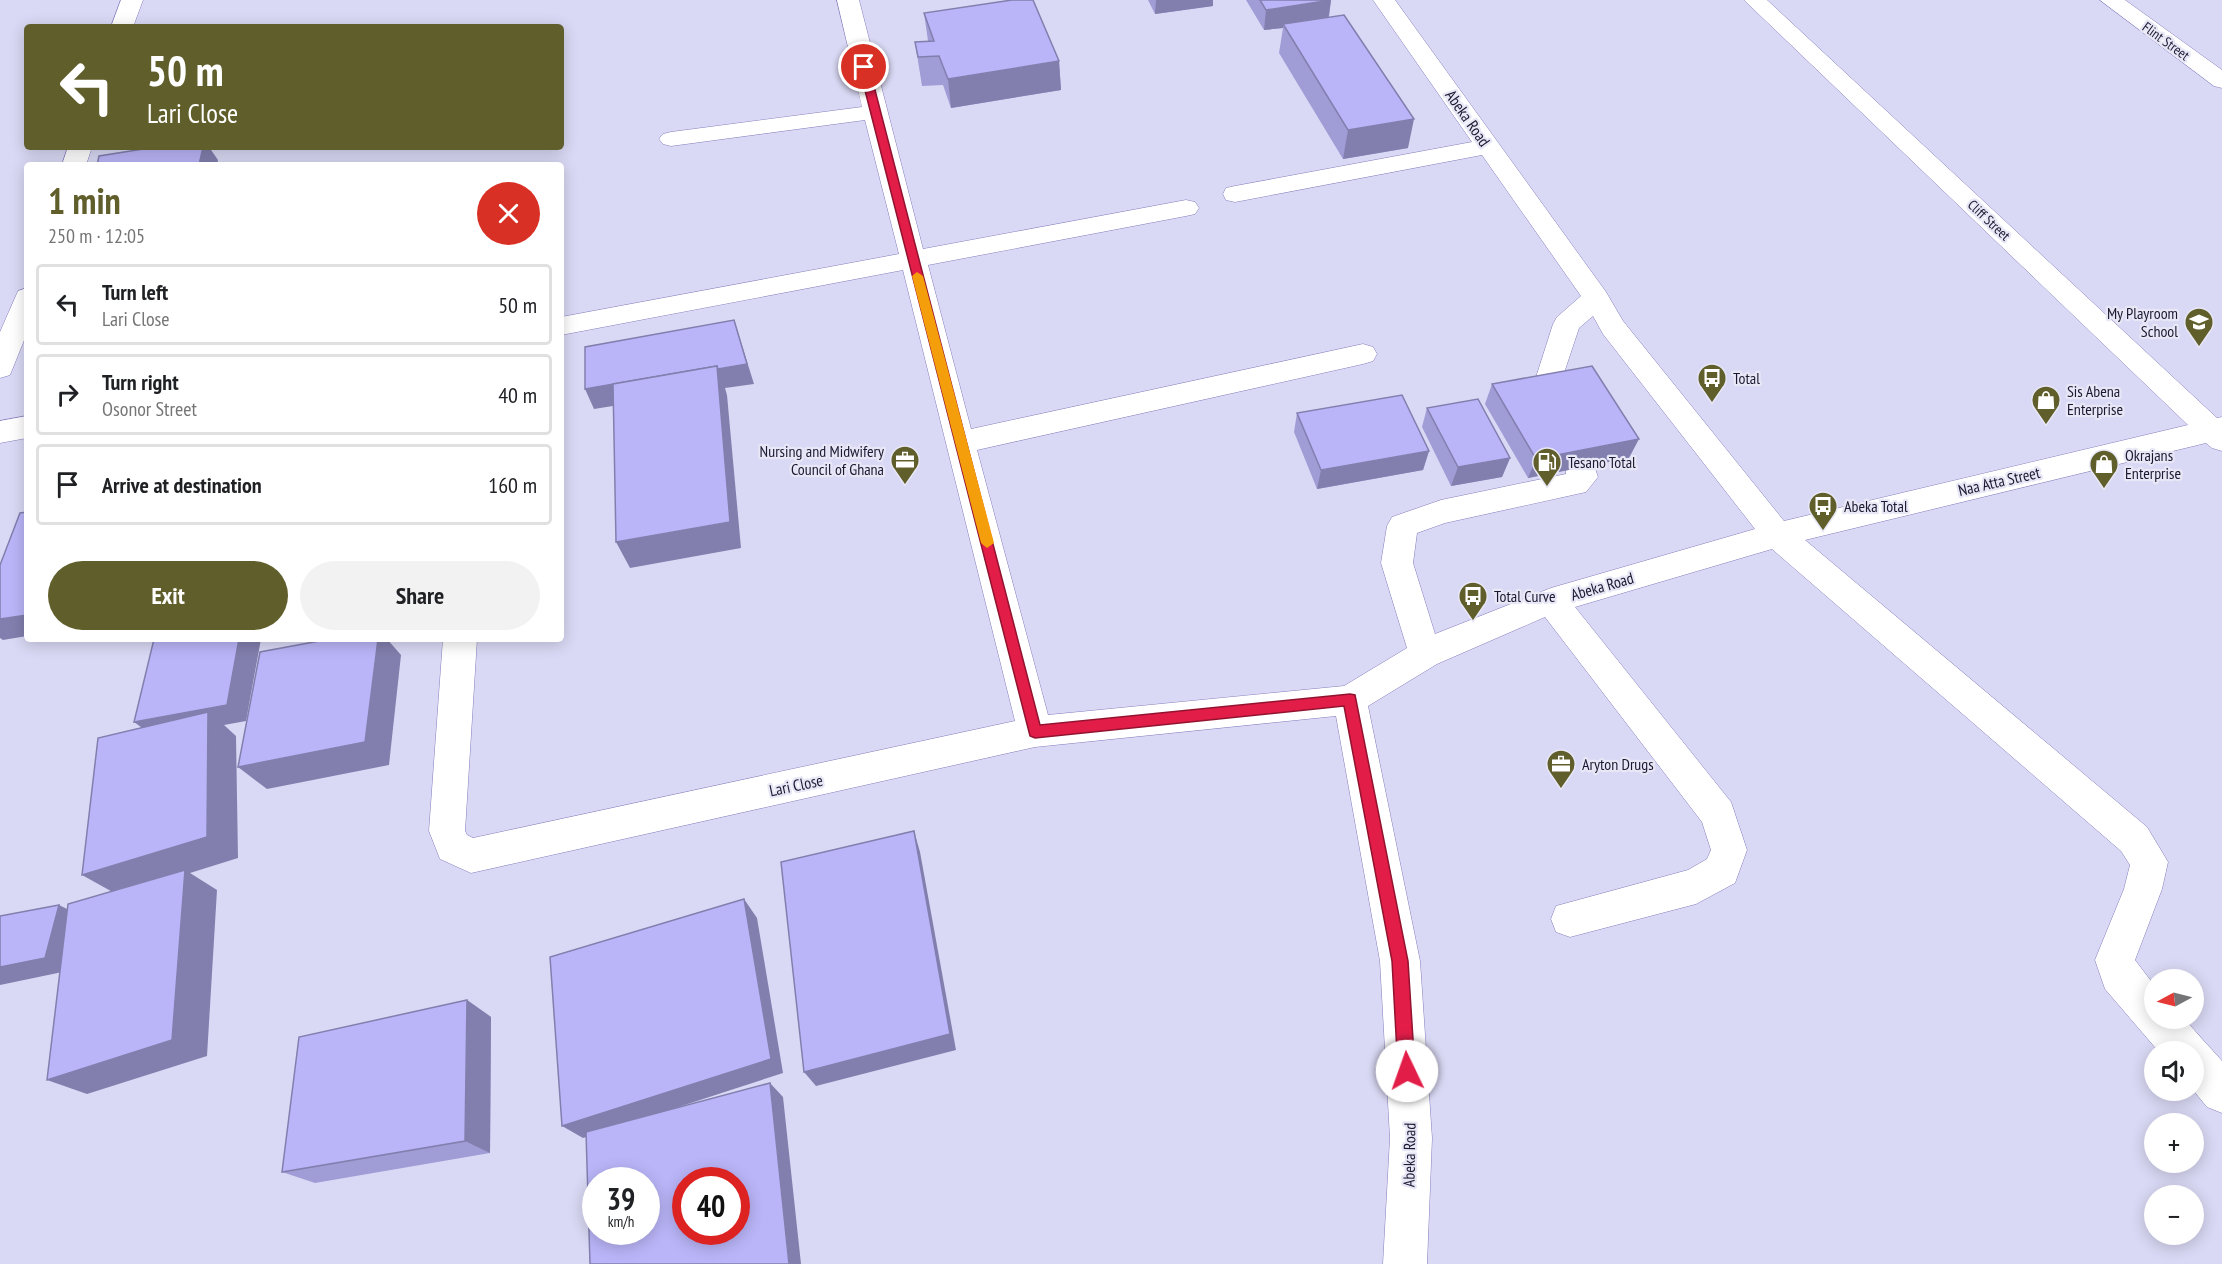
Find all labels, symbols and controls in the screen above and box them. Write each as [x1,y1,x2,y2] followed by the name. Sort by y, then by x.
[2139,18,2193,64] street label: Flint Street
[838,41,889,92] pin
[147,43,224,98] text: 50 m
[48,48,126,126] icon: left
[847,50,880,83] icon: arrive
[1441,86,1495,150] street label: Abeka Road
[147,96,238,130] text: Lari Close
[48,177,121,224] text: 1 min
[477,182,540,245] button: close
[1964,196,2014,244] street label: Cliff Street
[48,223,145,249] text: 250 m · 12:05
[102,278,168,306] text: Turn left
[51,288,84,321] icon: left
[498,291,537,319] text: 50 m
[2107,303,2178,341] place label: My Playroom School
[102,306,170,332] text: Lari Close
[2183,306,2215,348] school or university icon: My Playroom School
[1696,362,1728,404] bus stop icon: Total
[102,368,179,396] text: Turn right
[1733,368,1760,388] place label: Total
[51,378,84,411] icon: right
[498,381,537,409] text: 40 m
[2067,381,2123,419] place label: Sis Abena Enterprise
[2030,384,2062,426] shop icon: Sis Abena Enterprise
[102,396,197,422] text: Osonor Street
[760,441,884,479] place label: Nursing and Midwifery Council of Ghana
[889,444,921,486] office icon: Nursing and Midwifery Council of Ghana
[2125,445,2181,483] place label: Okrajans Enterprise
[1531,446,1563,488] fuel station icon: Tesano Total
[2088,448,2120,490] shop icon: Okrajans Enterprise
[1568,452,1636,472] place label: Tesano Total
[1956,462,2042,500] street label: Naa Atta Street
[51,468,84,501] icon: arrive
[102,471,262,499] text: Arrive at destination
[488,471,537,499] text: 160 m
[1807,490,1839,532] bus stop icon: Abeka Total
[1844,496,1908,516] place label: Abeka Total
[48,561,288,630] button: Exit
[300,561,540,630] button: Share
[1568,567,1636,604] street label: Abeka Road
[1457,580,1489,622] bus stop icon: Total Curve
[1494,586,1556,606] place label: Total Curve
[1545,748,1577,790] office icon: Aryton Drugs
[1582,754,1654,774] place label: Aryton Drugs
[767,770,825,800] street label: Lari Close
[2144,969,2204,1029] north arrow
[2144,969,2204,1245] map controls
[1375,1039,1439,1103] position arrow
[2144,1041,2204,1101] button: sound
[2144,1113,2204,1173] button: +
[1398,1123,1420,1187] street label: Abeka Road
[672,1167,750,1245] speed limit sign: 40
[607,1179,635,1218] text: 39
[2144,1185,2204,1245] button: −
[608,1212,634,1231] text: km/h

